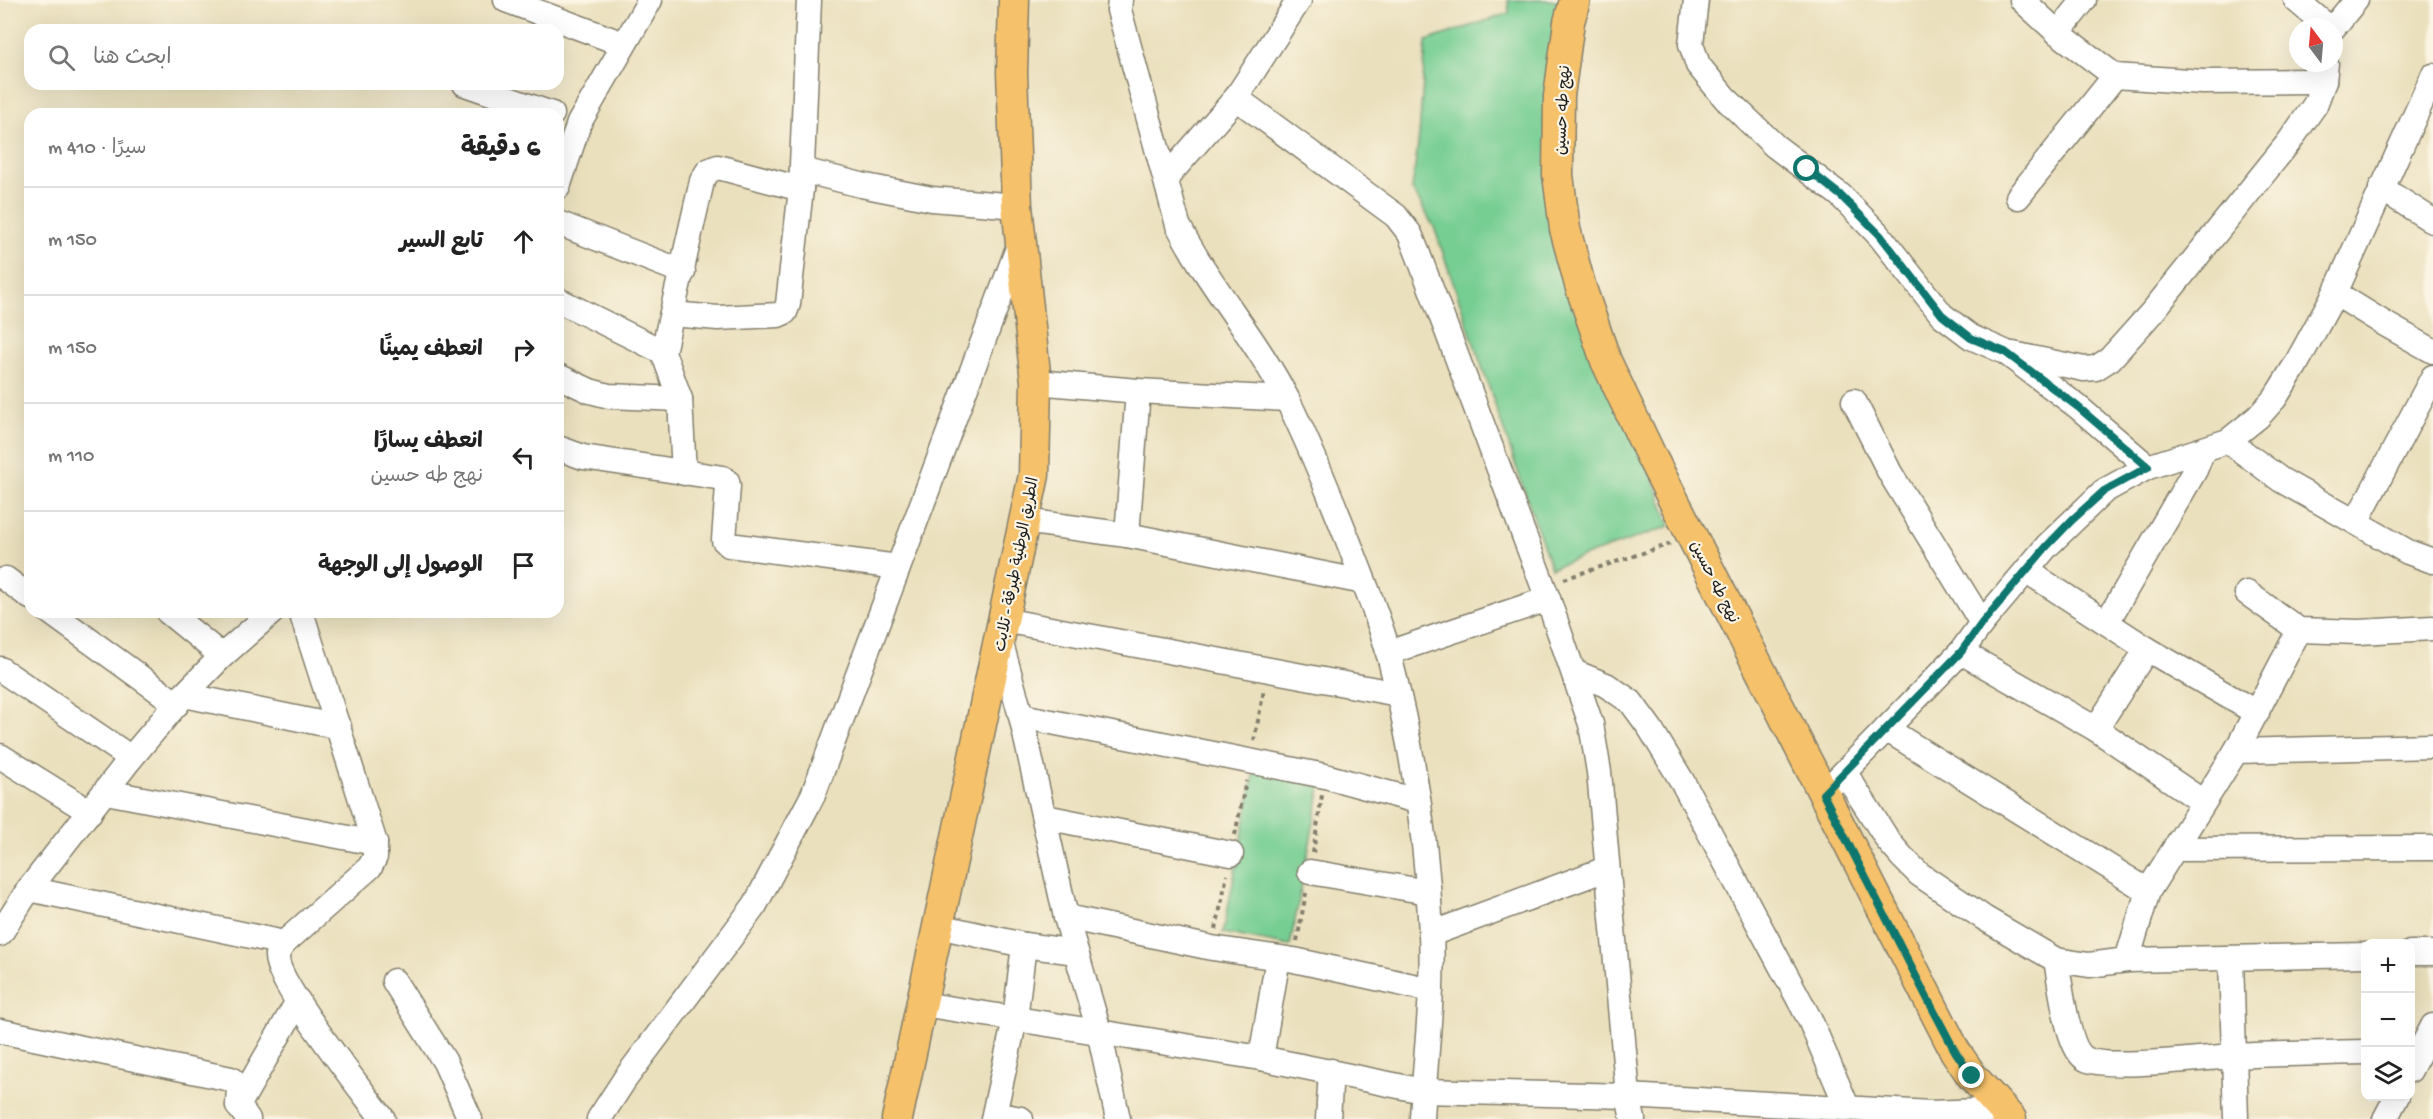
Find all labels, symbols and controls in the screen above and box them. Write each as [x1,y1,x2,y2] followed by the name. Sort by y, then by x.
[2289,18,2343,72] north arrow
[24,24,564,90] search box
[45,41,78,74] icon: search
[93,46,172,72] text: ابحث هنا
[1553,65,1576,156] street label: نهج طه حسين
[461,135,540,166] text: 6 دقيقة
[48,138,146,161] text: سيرًا · 410 m
[1793,155,1819,181] route start
[507,225,540,258] icon: ahead
[48,230,97,253] text: 150 m
[399,230,483,256] text: تابع السير
[507,333,540,366] icon: right
[48,338,97,361] text: 150 m
[380,338,483,364] text: انعطف يمينًا
[374,430,483,456] text: انعطف يسارًا
[507,441,540,474] icon: left
[48,446,94,469] text: 110 m
[371,466,483,489] text: نهج طه حسين
[991,476,1045,653] street label: الطريق الوطنية طبرقة - تلابت
[1684,538,1742,627] street label: نهج طه حسين
[507,549,540,582] icon: arrive
[318,554,483,580] text: الوصول إلى الوجهة
[2361,939,2415,1101] map controls
[2361,939,2415,993] button: +
[2361,993,2415,1047] button: −
[2361,1047,2415,1101] button: layers
[1958,1062,1984,1088] route end

